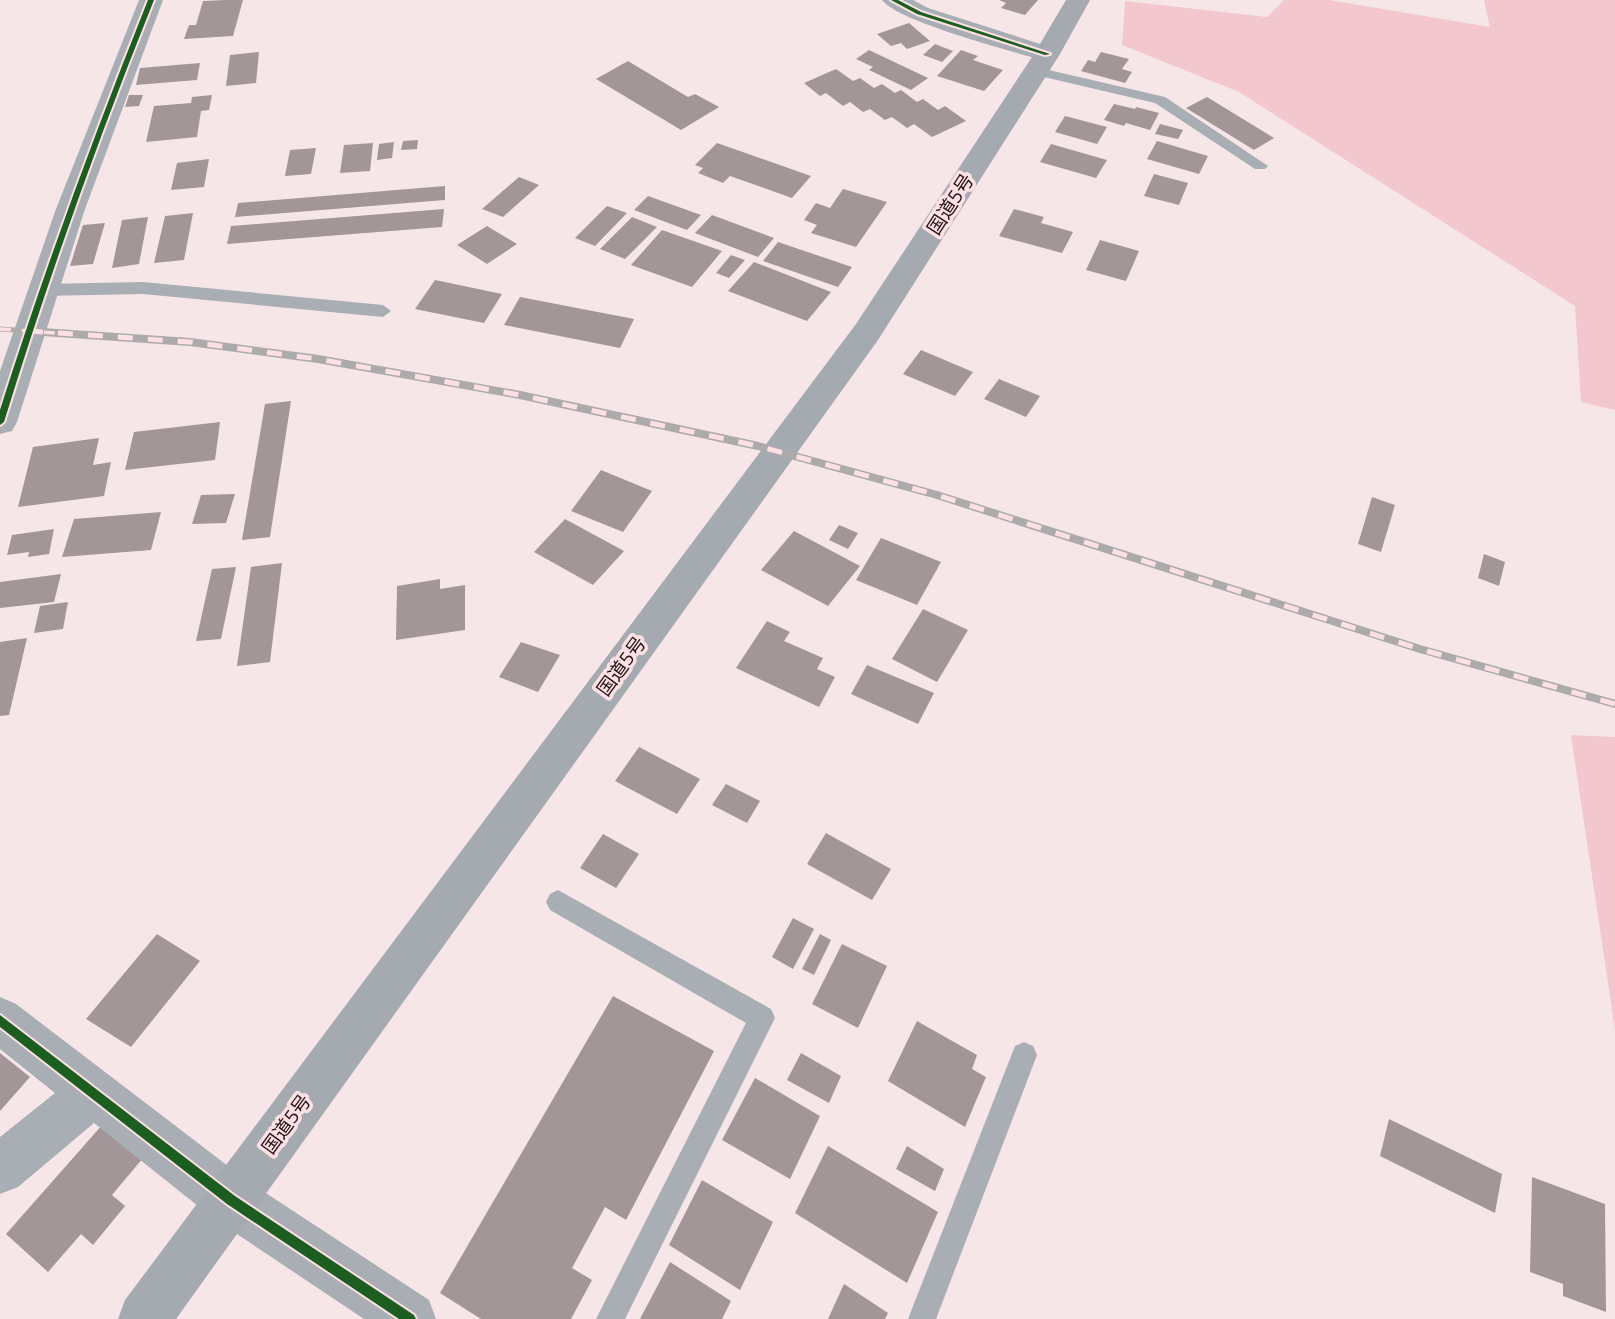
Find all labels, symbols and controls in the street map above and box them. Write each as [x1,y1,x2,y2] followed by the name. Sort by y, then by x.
[921,168,979,240] street label: 国道5号
[591,631,651,701] street label: 国道5号
[256,1089,316,1159] street label: 国道5号

